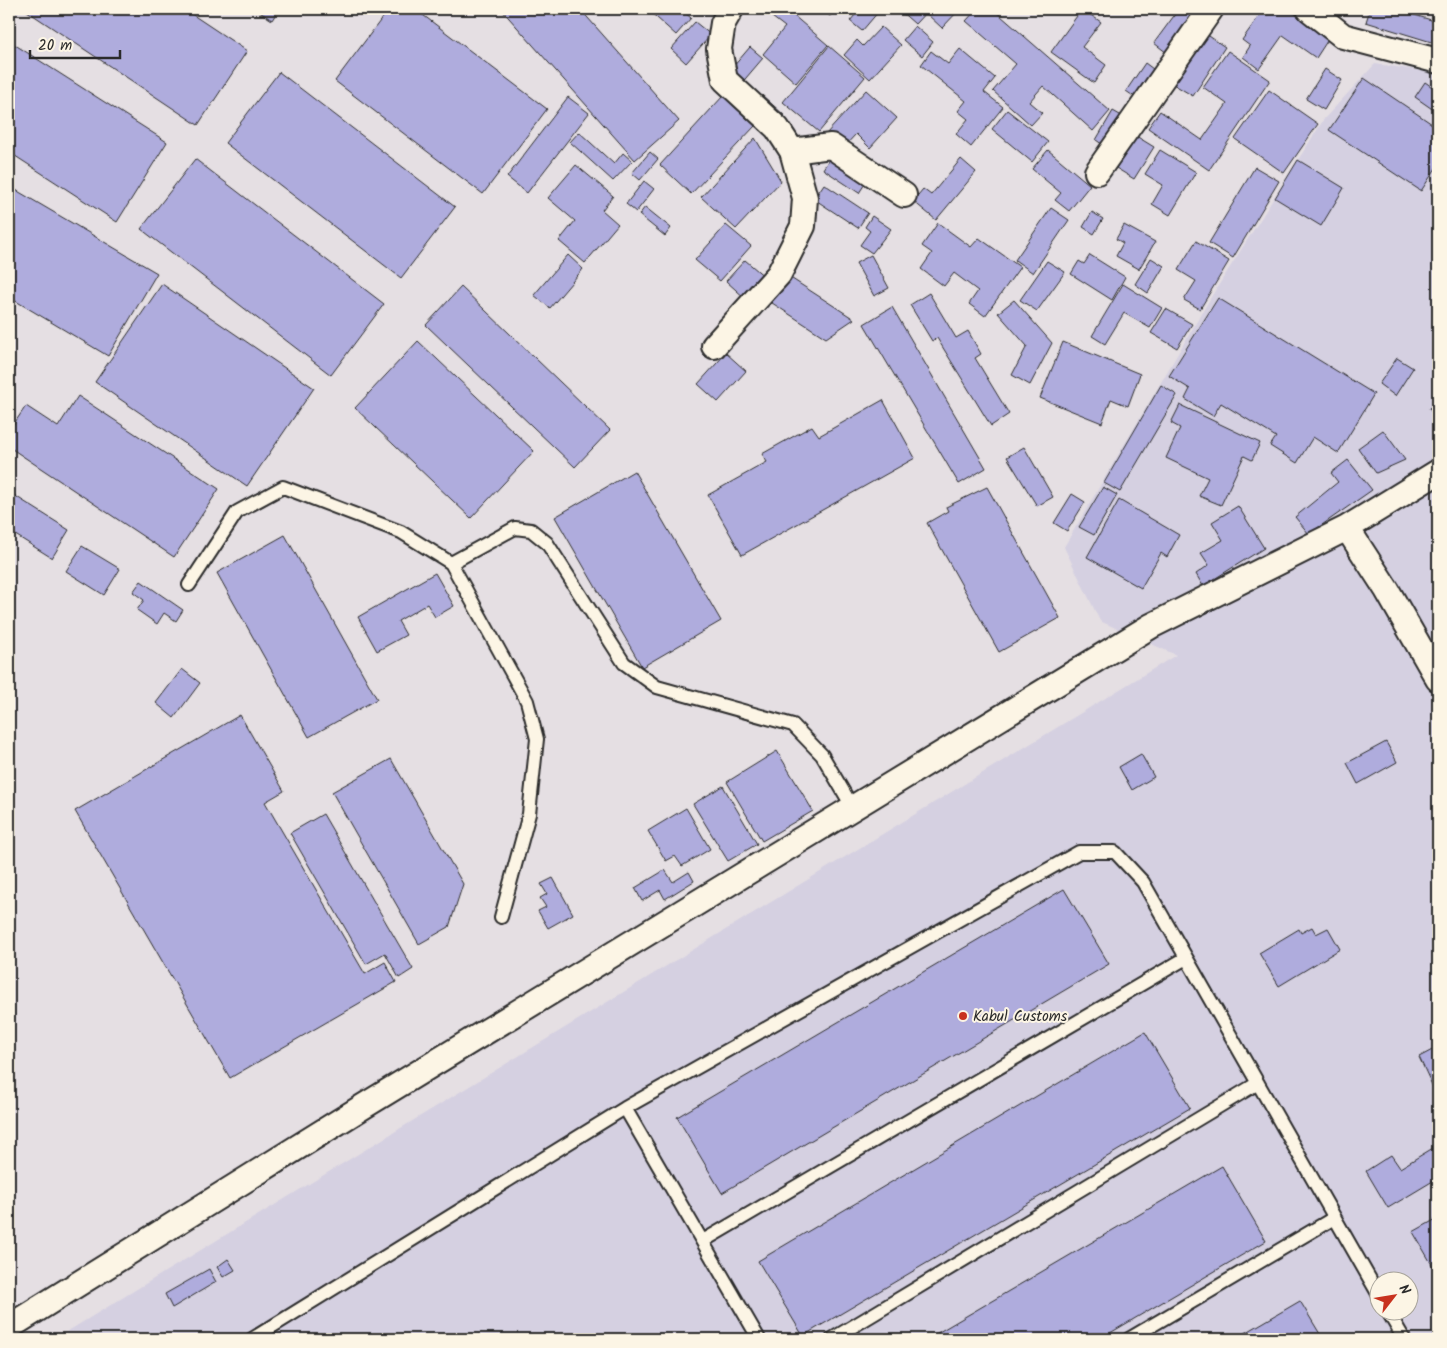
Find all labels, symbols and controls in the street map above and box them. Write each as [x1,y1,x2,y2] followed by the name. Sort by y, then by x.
[30,28,120,60] scale bar
[38,34,72,58] text: 20 m
[973,1005,1068,1029] place label: Kabul Customs
[957,1010,969,1022] marker: Kabul Customs
[1370,1270,1420,1320] north arrow
[1393,1280,1416,1299] text: N

